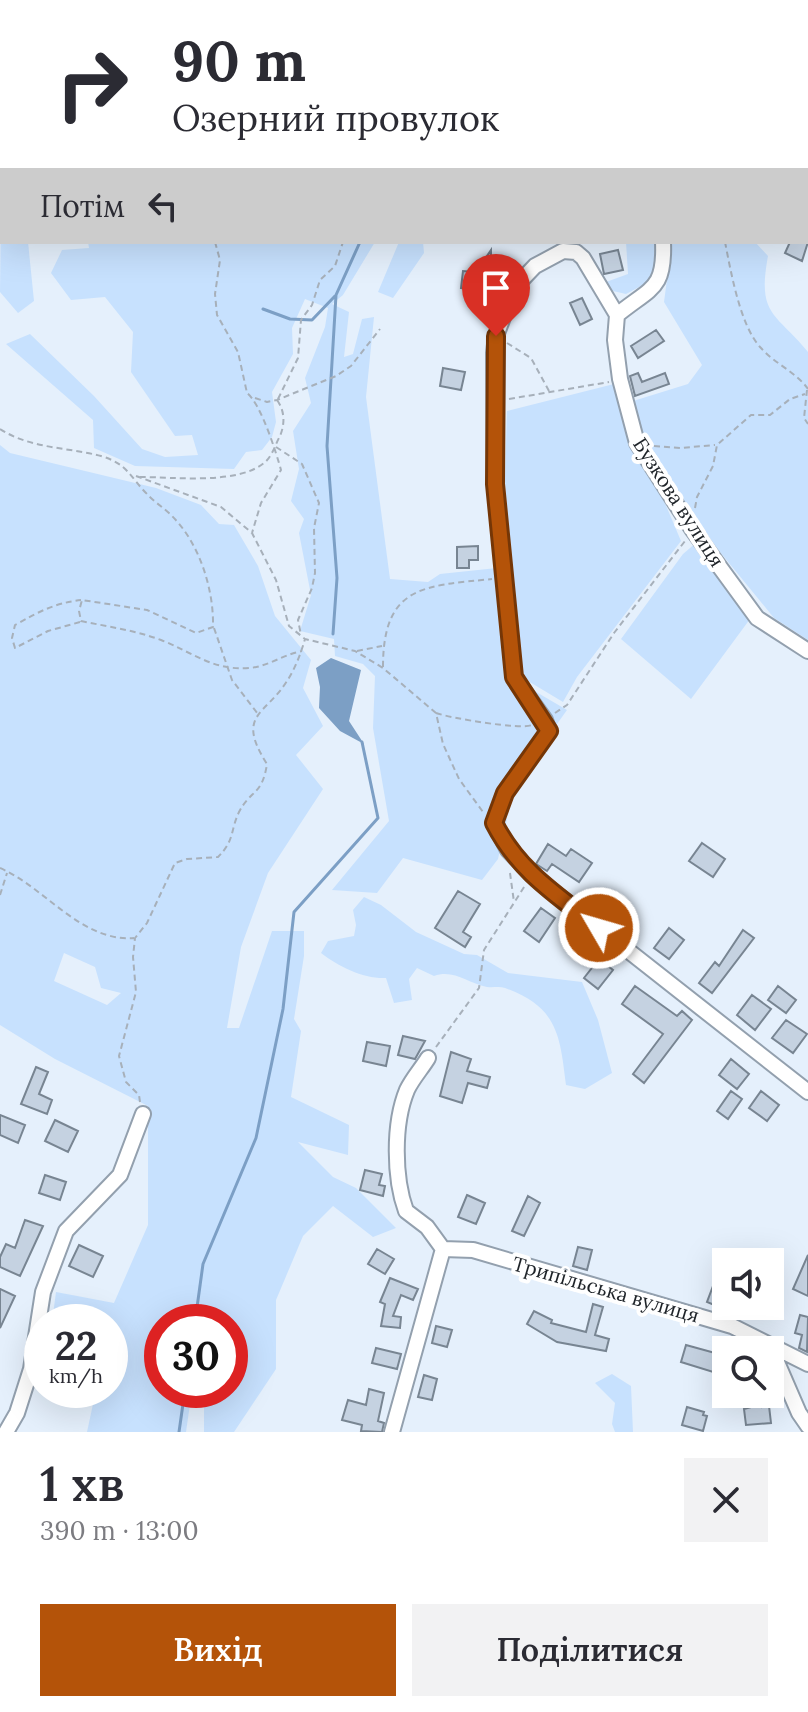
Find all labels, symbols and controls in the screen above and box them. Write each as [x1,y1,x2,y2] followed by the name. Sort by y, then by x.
[172,25,306,96] text: 90 m
[40,32,144,136] icon: right
[172,95,499,141] text: Озерний провулок
[141,184,185,228] icon: left
[40,187,125,225] text: Потім
[462,254,530,336] pin
[474,266,518,310] icon: arrive
[628,433,730,571] street label: Бузкова вулиця
[557,886,641,970] position arrow
[712,1248,784,1408] map controls
[712,1248,784,1320] button: sound
[510,1250,702,1328] street label: Трипільська вулиця
[144,1304,248,1408] speed limit sign: 30
[55,1320,97,1371] text: 22
[712,1336,784,1408] button: search
[49,1363,103,1388] text: km/h
[40,1453,124,1514] text: 1 хв
[684,1458,768,1542] button: close
[40,1514,199,1547] text: 390 m · 13:00
[40,1604,396,1696] button: Вихід
[412,1604,768,1696] button: Поділитися

